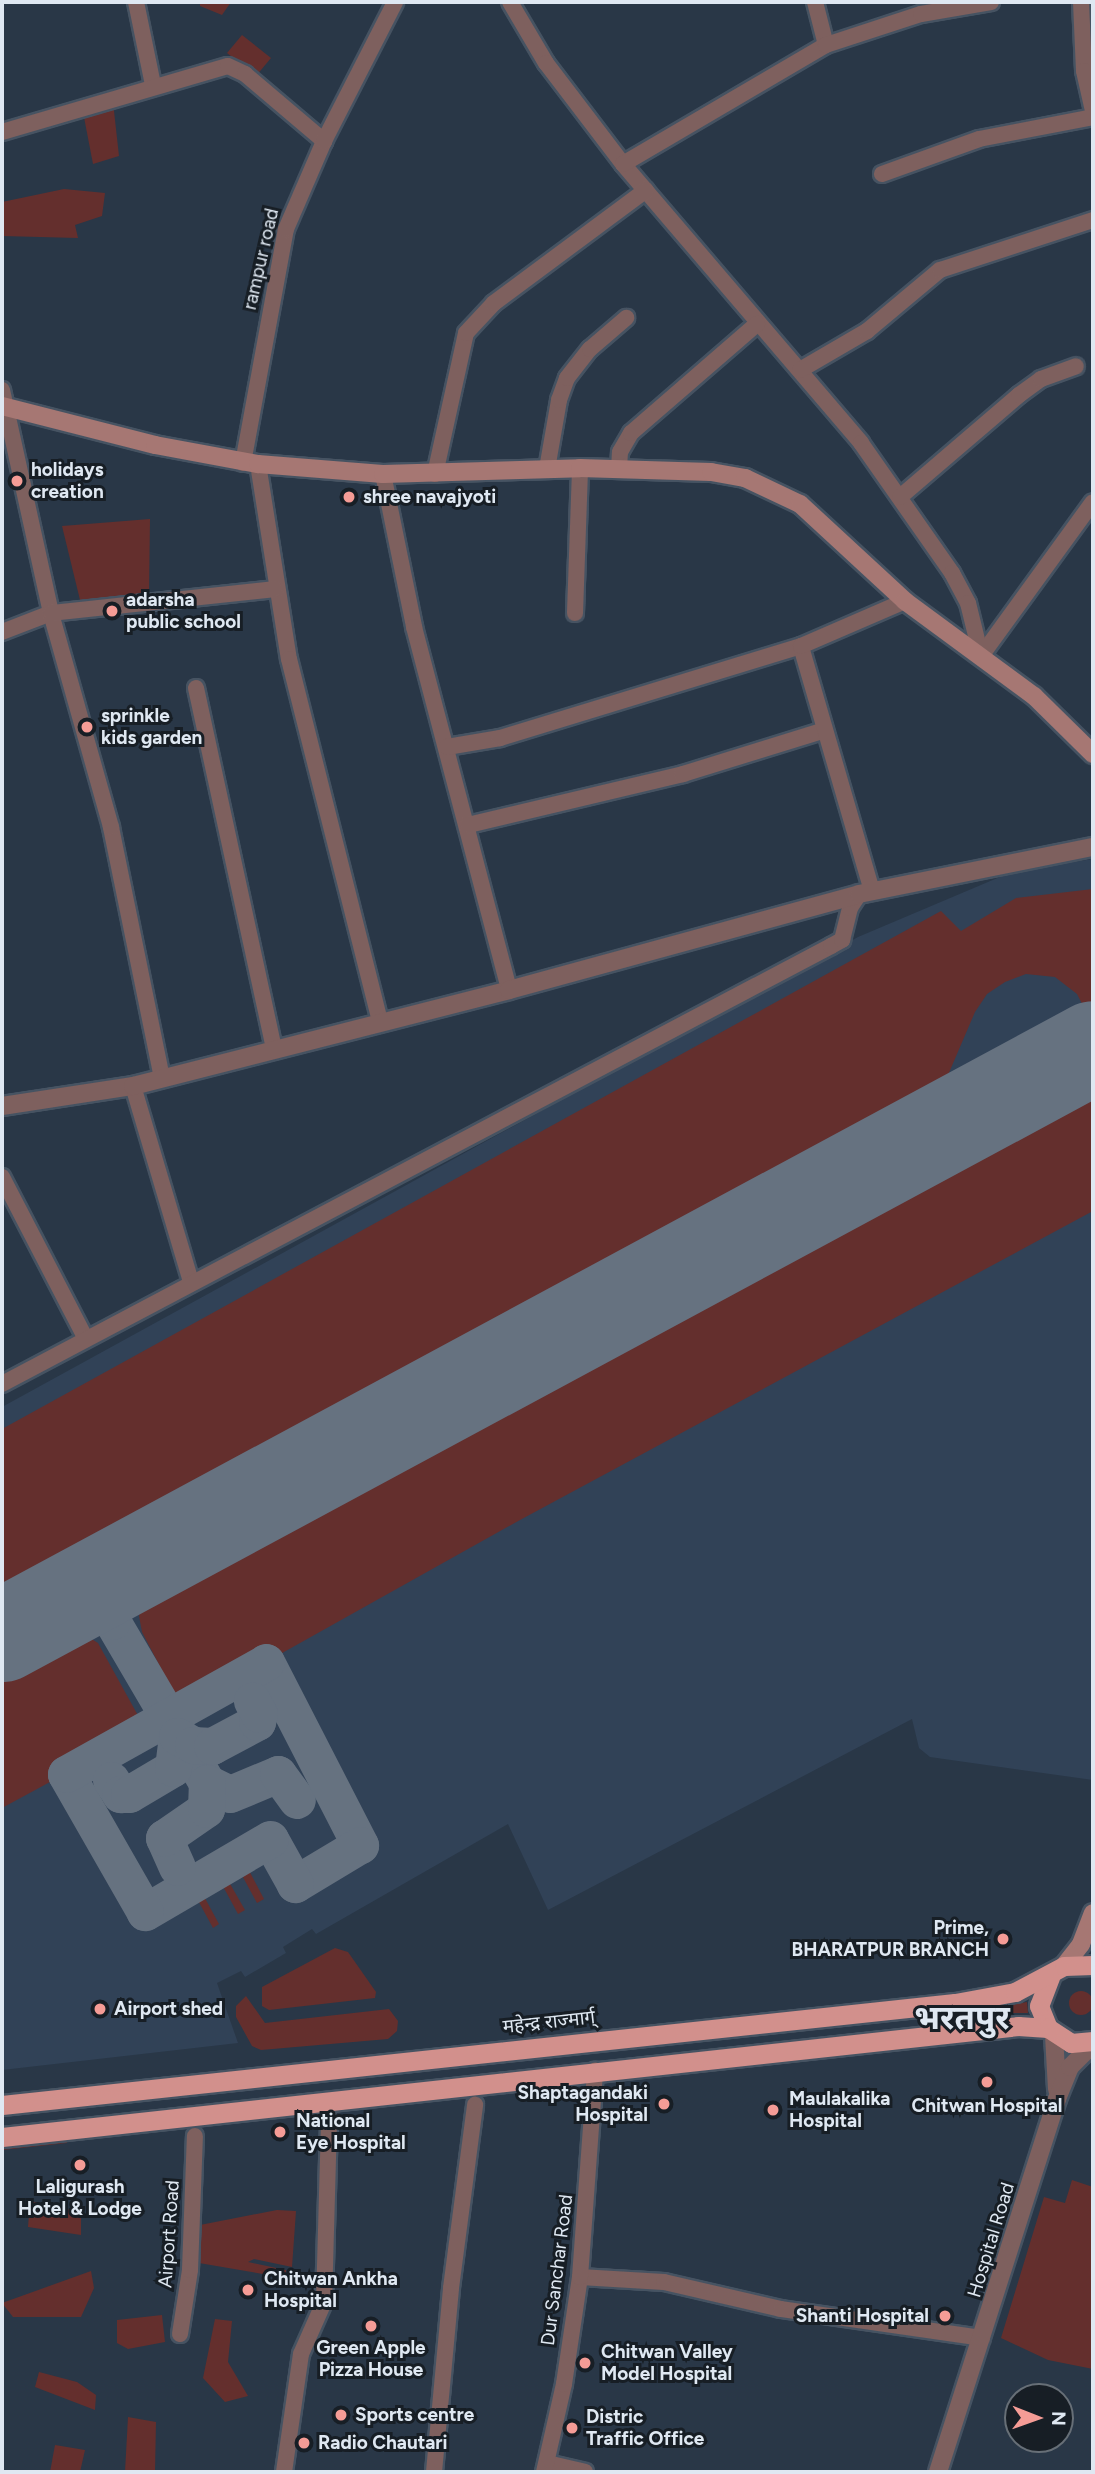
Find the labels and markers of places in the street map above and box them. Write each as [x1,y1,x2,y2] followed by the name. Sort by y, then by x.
[31,459,104,503] place label: holidays creation
[9,473,25,489] marker: holidays creation
[363,486,496,508] place label: shree navajyoti
[341,489,357,505] marker: shree navajyoti
[126,589,241,633] place label: adarsha public school
[104,603,120,619] marker: adarsha public school
[101,705,202,749] place label: sprinkle kids garden
[79,719,95,735] marker: sprinkle kids garden
[792,1917,989,1961] place label: Prime, BHARATPUR BRANCH
[995,1931,1011,1947] marker: Prime, BHARATPUR BRANCH
[114,1998,223,2020] place label: Airport shed
[92,2001,108,2017] marker: Airport shed
[977,2072,997,2092] marker: Chitwan Hospital
[518,2082,648,2126] place label: Shaptagandaki Hospital
[789,2088,890,2132] place label: Maulakalika Hospital
[654,2094,674,2114] marker: Shaptagandaki Hospital
[911,2095,1063,2117] place label: Chitwan Hospital
[763,2100,783,2120] marker: Maulakalika Hospital
[296,2110,406,2154] place label: National Eye Hospital
[270,2122,290,2142] marker: National Eye Hospital
[72,2157,88,2173] marker: Laligurash Hotel & Lodge
[18,2176,142,2220] place label: Laligurash Hotel & Lodge
[264,2268,398,2312] place label: Chitwan Ankha Hospital
[238,2280,258,2300] marker: Chitwan Ankha Hospital
[796,2305,929,2327] place label: Shanti Hospital
[935,2306,955,2326] marker: Shanti Hospital
[363,2318,379,2334] marker: Green Apple Pizza House
[316,2337,426,2381] place label: Green Apple Pizza House
[601,2341,733,2385] place label: Chitwan Valley Model Hospital
[575,2353,595,2373] marker: Chitwan Valley Model Hospital
[355,2404,474,2426] place label: Sports centre
[586,2406,704,2450] place label: Distric Traffic Office
[333,2407,349,2423] marker: Sports centre
[564,2420,580,2436] marker: Distric Traffic Office
[318,2432,448,2454] place label: Radio Chautari
[296,2435,312,2451] marker: Radio Chautari

